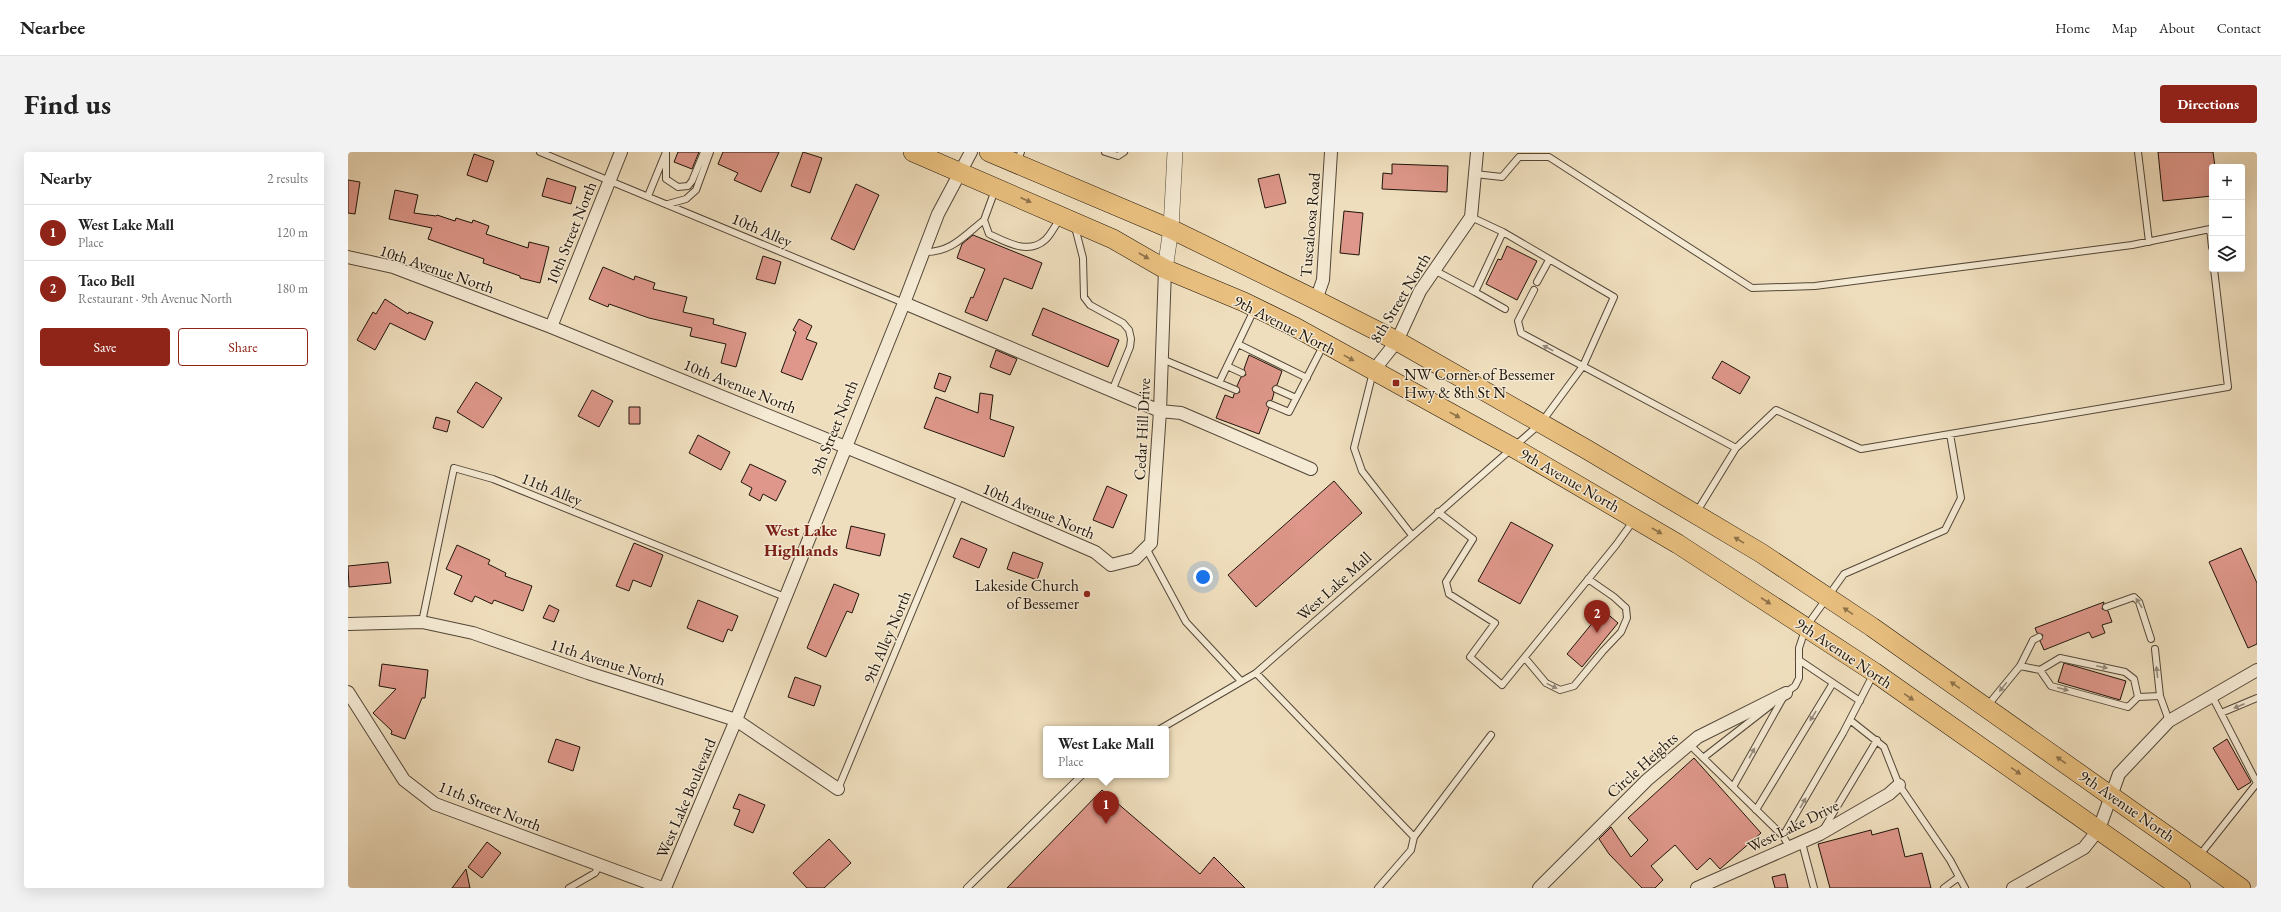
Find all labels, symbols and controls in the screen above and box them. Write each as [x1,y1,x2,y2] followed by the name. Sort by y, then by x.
[20,15,85,40] text: Nearbee
[2055,19,2090,37] text: Home
[2112,19,2137,37] text: Map
[2159,19,2195,37] text: About
[2217,19,2261,37] text: Contact
[2160,85,2257,123] button: Directions
[24,86,111,122] text: Find us
[2209,164,2245,272] map controls
[2209,164,2245,200] button: +
[40,167,92,189] text: Nearby
[267,170,308,187] text: 2 results
[1295,171,1325,278] street label: Tuscaloosa Road
[541,178,601,288] street label: 10th Street North
[1021,197,1032,203] one-way arrow
[2209,200,2245,236] button: −
[729,208,796,253] street label: 10th Alley
[78,215,174,234] text: West Lake Mall
[50,224,56,241] text: 1
[277,224,308,241] text: 120 m
[78,234,104,251] text: Place
[2209,236,2245,272] button: layers
[377,240,497,298] street label: 10th Avenue North
[1365,249,1435,347] street label: 8th Street North
[1138,253,1149,260] one-way arrow
[78,271,135,290] text: Taco Bell
[50,280,56,297] text: 2
[277,280,308,297] text: 180 m
[78,290,232,307] text: Restaurant · 9th Avenue North
[1230,290,1340,360] street label: 9th Avenue North
[40,328,170,366] button: Save
[178,328,308,366] button: Share
[1542,345,1554,351] one-way arrow
[680,354,800,418] street label: 10th Avenue North
[1343,355,1354,361] one-way arrow
[1404,364,1555,403] place label: NW Corner of Bessemer Hwy & 8th St N
[805,377,863,479] street label: 9th Street North
[1129,377,1155,481] street label: Cedar Hill Drive
[1391,378,1401,388] marker: NW Corner of Bessemer Hwy & 8th St N
[1449,412,1461,418] one-way arrow
[1516,443,1624,517] street label: 9th Avenue North
[518,467,586,511] street label: 11th Alley
[980,478,1098,544] street label: 10th Avenue North
[764,519,838,561] district label: West Lake Highlands
[1651,528,1663,535] one-way arrow
[1734,536,1744,544] one-way arrow
[1292,547,1376,625] street label: West Lake Mall
[1193,567,1213,587] your location
[975,575,1080,614] place label: Lakeside Church of Bessemer
[858,588,916,686] street label: 9th Alley North
[1082,589,1092,599] marker: Lakeside Church of Bessemer
[1761,597,1771,605] one-way arrow
[2135,598,2142,609] one-way arrow
[1584,600,1610,633] pin: 2
[1843,607,1853,615] one-way arrow
[1792,613,1896,693] street label: 9th Avenue North
[548,633,668,691] street label: 11th Avenue North
[2096,664,2109,670] one-way arrow
[2154,666,2161,678] one-way arrow
[1949,681,1960,689] one-way arrow
[1999,681,2007,692] one-way arrow
[1547,683,1558,689] one-way arrow
[2057,687,2069,693] one-way arrow
[1904,693,1915,701] one-way arrow
[2232,703,2244,709] one-way arrow
[1809,711,1817,721] one-way arrow
[1043,726,1169,778] popup
[1602,727,1682,803] street label: Circle Heights
[651,734,721,861] street label: West Lake Boulevard
[1058,734,1154,753] text: West Lake Mall
[1749,747,1756,759] one-way arrow
[1058,753,1084,770] text: Place
[2056,756,2066,764] one-way arrow
[2075,765,2179,847] street label: 9th Avenue North
[2011,767,2021,775] one-way arrow
[435,776,545,836] street label: 11th Street North
[1093,791,1119,824] pin: 1
[1744,795,1842,857] street label: West Lake Drive
[1799,797,1806,808] one-way arrow

